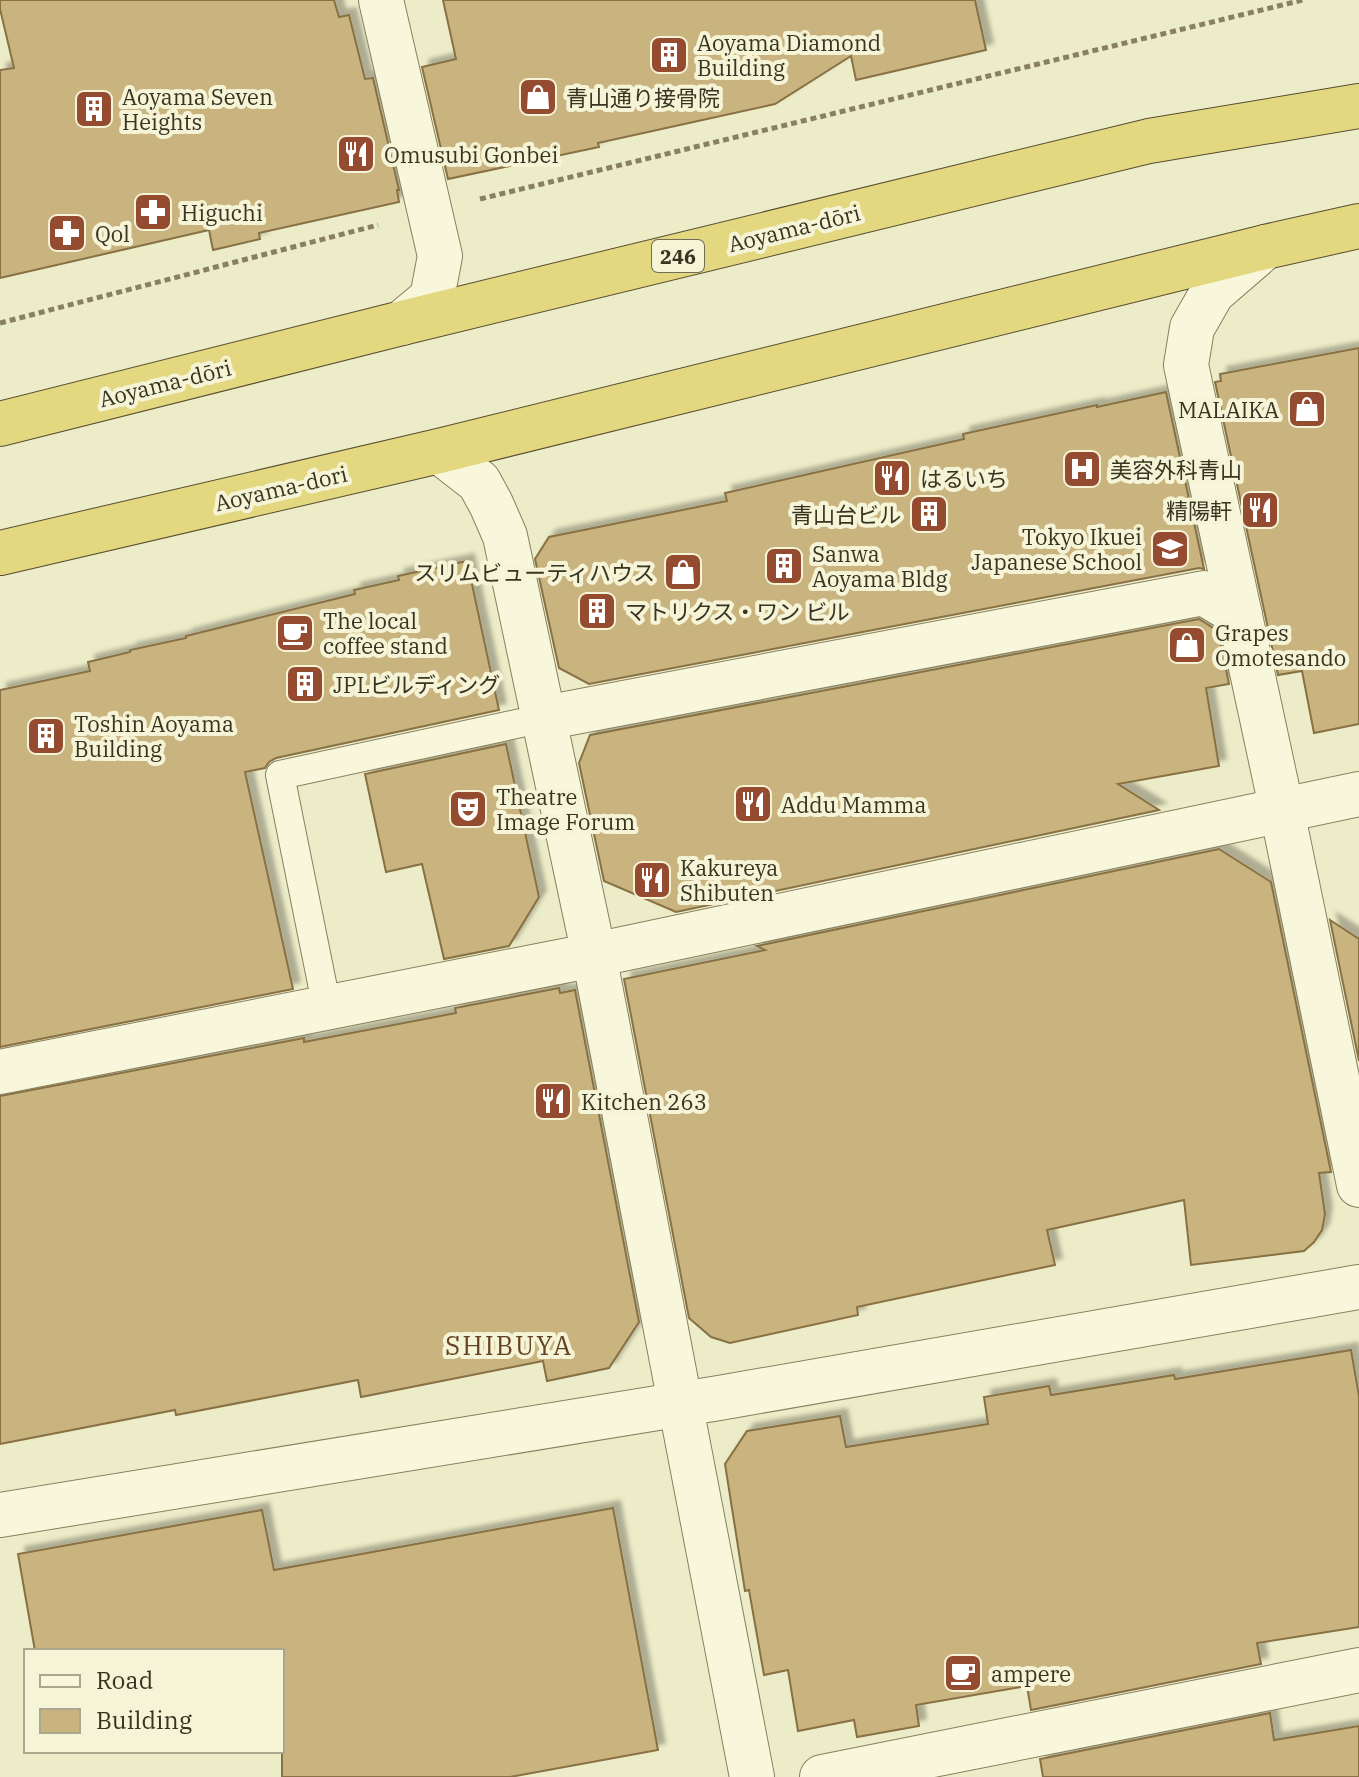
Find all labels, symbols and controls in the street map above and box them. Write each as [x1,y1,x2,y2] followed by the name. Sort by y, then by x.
[697,28,881,82] place label: Aoyama Diamond Building
[648,34,690,76] building icon: Aoyama Diamond Building
[517,76,559,118] shop icon: 青山通り接骨院
[122,82,273,136] place label: Aoyama Seven Heights
[566,83,720,112] place label: 青山通り接骨院
[73,88,115,130] building icon: Aoyama Seven Heights
[335,133,377,175] restaurant icon: Omusubi Gonbei
[384,140,558,169] place label: Omusubi Gonbei
[132,191,174,233] pharmacy icon: Higuchi
[181,198,263,227] place label: Higuchi
[725,198,863,258] street label: Aoyama-dōri
[46,212,88,254] pharmacy icon: Qol
[95,219,130,248] place label: Qol
[652,240,704,272] road number: 246
[96,353,234,413] street label: Aoyama-dōri
[1286,388,1328,430] shop icon: MALAIKA
[1178,395,1279,424] place label: MALAIKA
[1061,448,1103,490] hospital icon: 美容外科青山
[1110,455,1242,484] place label: 美容外科青山
[871,457,913,499] restaurant icon: はるいち
[212,459,350,517] street label: Aoyama-dori
[920,464,1008,493] place label: はるいち
[1239,489,1281,531] restaurant icon: 精陽軒
[908,493,950,535] building icon: 青山台ビル
[1166,496,1232,525] place label: 精陽軒
[791,500,901,529] place label: 青山台ビル
[971,522,1142,576] place label: Tokyo Ikuei Japanese School
[1149,528,1191,570] school or university icon: Tokyo Ikuei Japanese School
[812,539,948,593] place label: Sanwa Aoyama Bldg
[763,545,805,587] building icon: Sanwa Aoyama Bldg
[662,551,704,593] shop icon: スリムビューティハウス
[414,558,655,587] place label: スリムビューティハウス
[576,590,618,632] building icon: マトリクス・ワン ビル
[625,597,849,626] place label: マトリクス・ワン ビル
[323,606,448,660] place label: The local coffee stand
[274,612,316,654] cafe icon: The local coffee stand
[1215,618,1346,672] place label: Grapes Omotesando
[1166,624,1208,666] shop icon: Grapes Omotesando
[284,663,326,705] building icon: JPLビルディング
[333,670,500,699] place label: JPLビルディング
[74,709,234,763] place label: Toshin Aoyama Building
[25,715,67,757] building icon: Toshin Aoyama Building
[496,782,635,836] place label: Theatre Image Forum
[732,783,774,825] restaurant icon: Addu Mamma
[447,788,489,830] theatre icon: Theatre Image Forum
[781,790,927,819] place label: Addu Mamma
[680,853,778,907] place label: Kakureya Shibuten
[631,859,673,901] restaurant icon: Kakureya Shibuten
[532,1080,574,1122] restaurant icon: Kitchen 263
[581,1087,707,1116] place label: Kitchen 263
[445,1328,573,1362] district label: SHIBUYA
[24,1649,284,1753] legend
[942,1652,984,1694] cafe icon: ampere
[991,1659,1071,1688] place label: ampere
[96,1664,153,1696] text: Road
[96,1704,192,1736] text: Building

